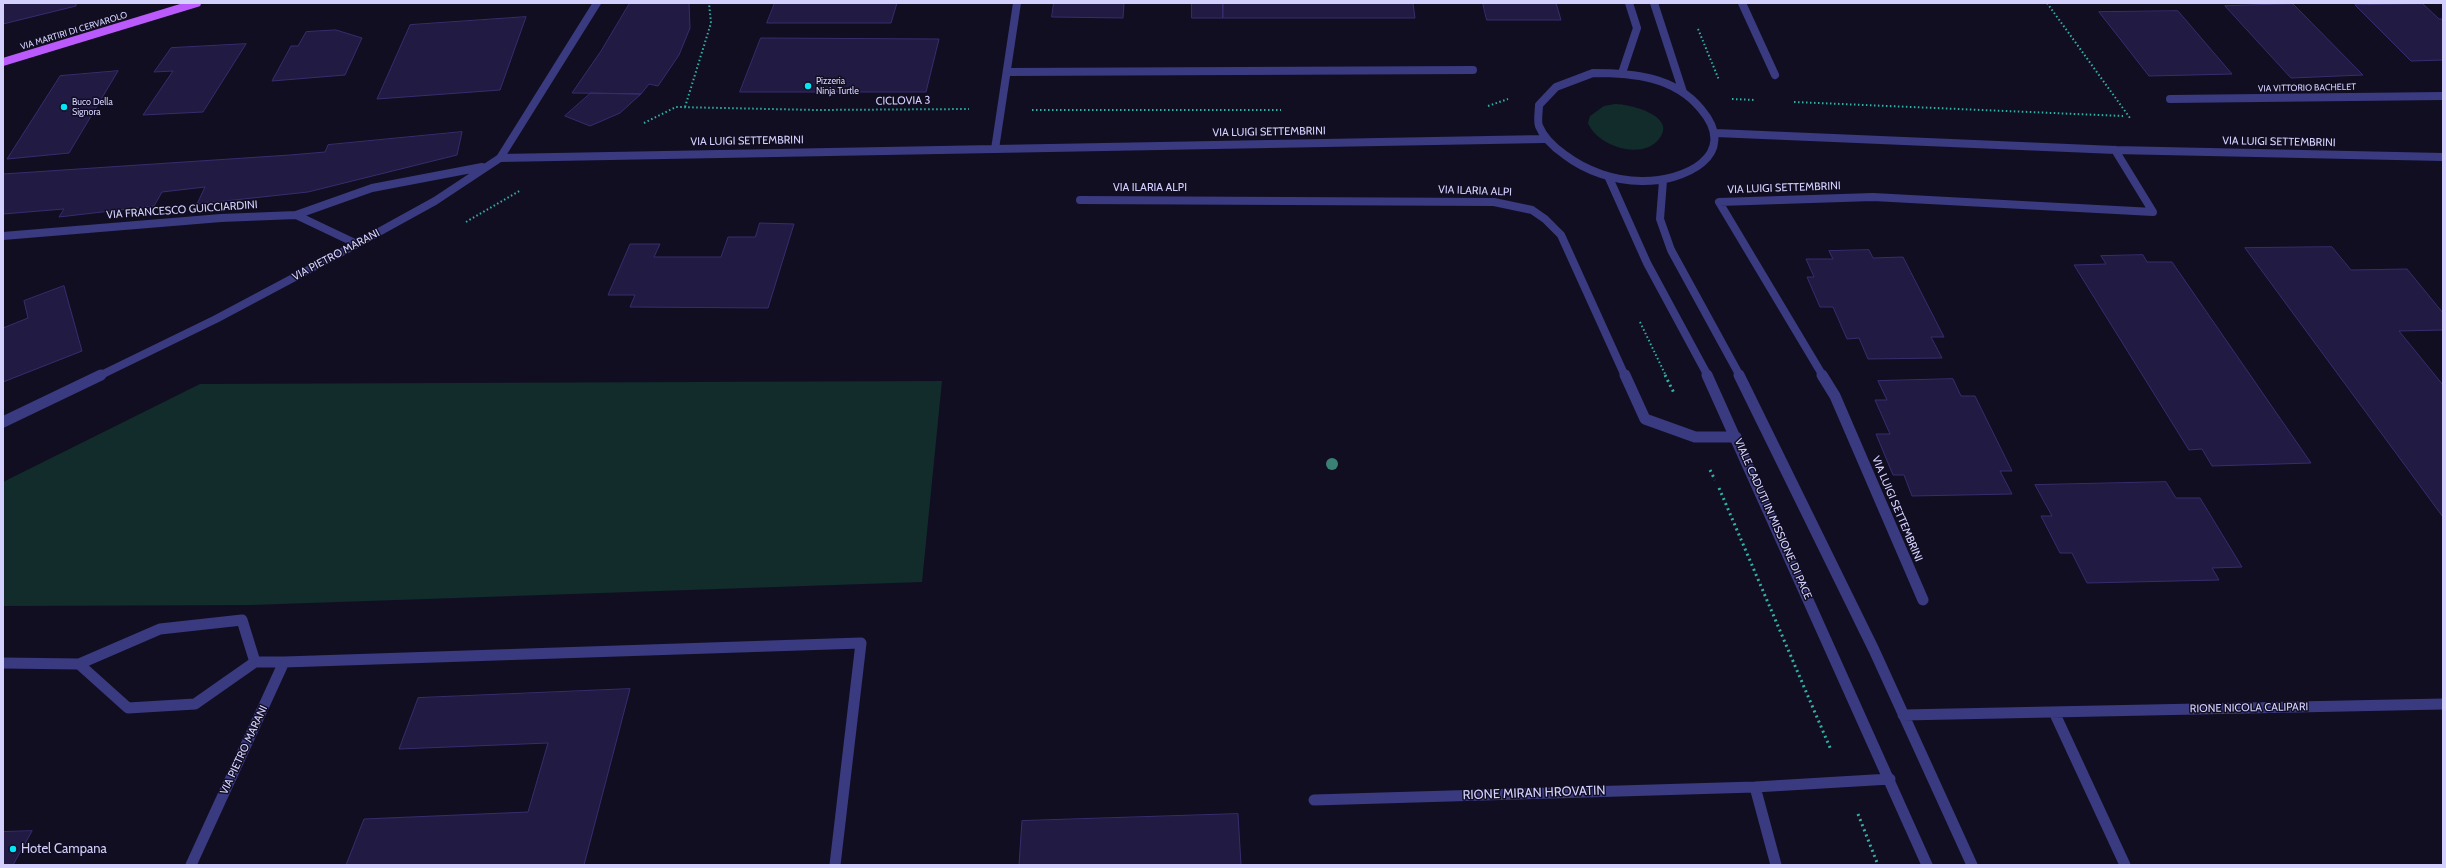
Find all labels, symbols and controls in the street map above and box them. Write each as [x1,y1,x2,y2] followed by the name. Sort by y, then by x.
[19,10,129,52] street label: VIA MARTIRI DI CERVAROLO
[816,76,859,97] place label: Pizzeria Ninja Turtle
[803,81,813,91] marker: Pizzeria Ninja Turtle
[2258,82,2356,94] street label: VIA VITTORIO BACHELET
[876,94,930,108] street label: CICLOVIA 3
[72,97,113,118] place label: Buco Della Signora
[59,102,69,112] marker: Buco Della Signora
[1212,124,1326,140] street label: VIA LUIGI SETTEMBRINI
[690,133,804,149] street label: VIA LUIGI SETTEMBRINI
[2222,134,2336,150] street label: VIA LUIGI SETTEMBRINI
[1727,179,1841,197] street label: VIA LUIGI SETTEMBRINI
[1113,181,1187,195] street label: VIA ILARIA ALPI
[1438,183,1512,199] street label: VIA ILARIA ALPI
[106,198,258,222] street label: VIA FRANCESCO GUICCIARDINI
[290,226,382,284] street label: VIA PIETRO MARANI
[1731,436,1815,602] street label: VIALE CADUTI IN MISSIONE DI PACE
[1869,454,1925,564] street label: VIA LUIGI SETTEMBRINI
[2190,700,2308,716] street label: RIONE NICOLA CALIPARI
[218,703,270,797] street label: VIA PIETRO MARANI
[1462,783,1606,803] street label: RIONE MIRAN HROVATIN
[21,841,107,857] place label: Hotel Campana
[8,844,18,854] marker: Hotel Campana

